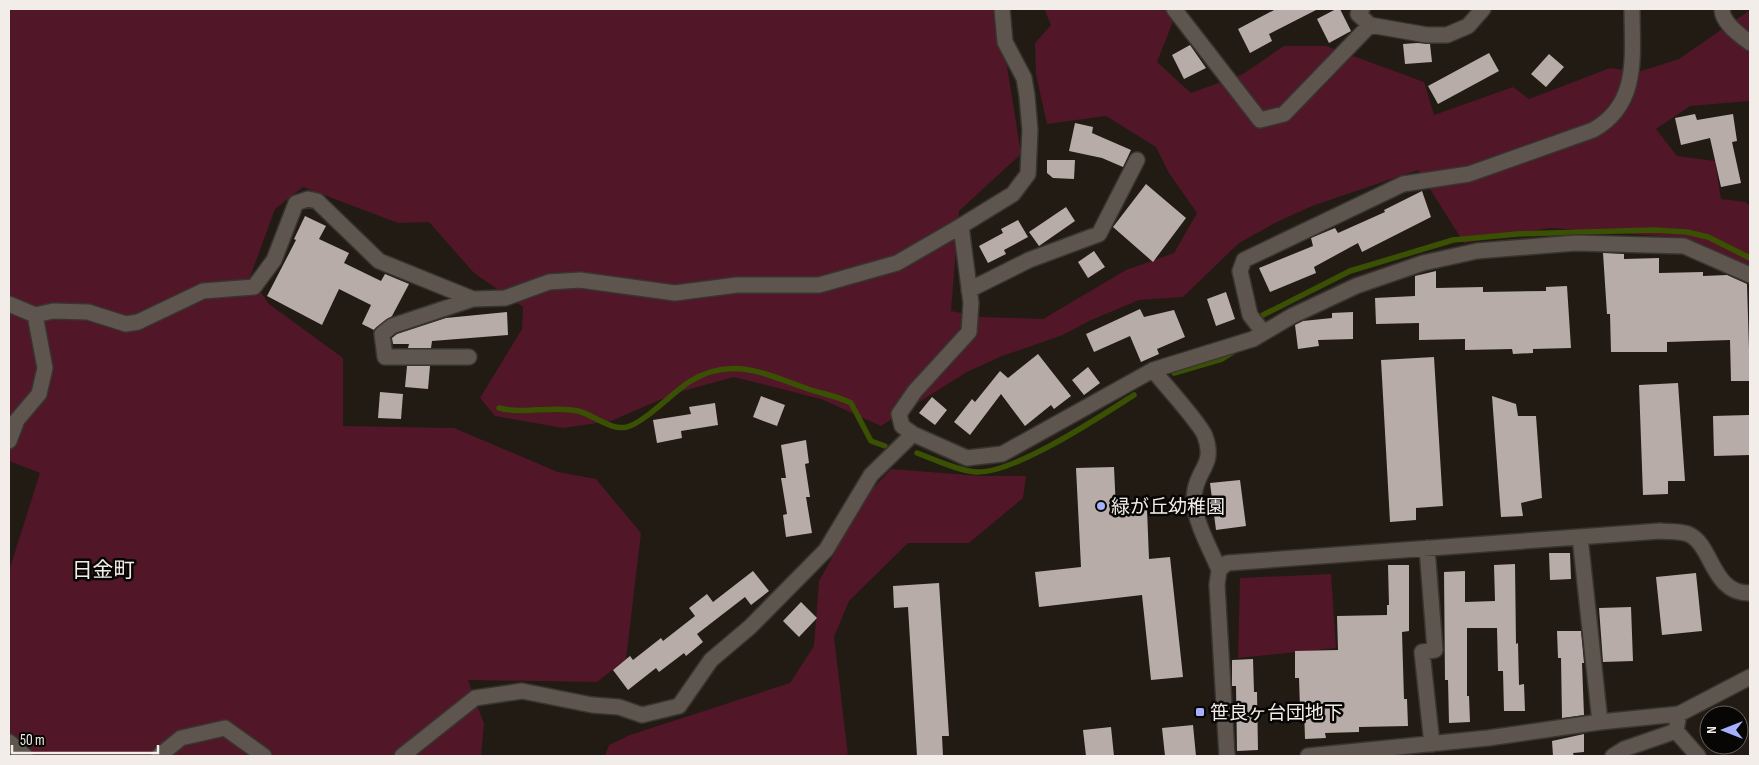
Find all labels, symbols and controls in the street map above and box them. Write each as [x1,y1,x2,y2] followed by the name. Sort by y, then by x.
[1111,496,1225,519] place label: 緑が丘幼稚園
[1095,500,1107,512] marker: 緑が丘幼稚園
[72,558,135,583] district label: 日金町
[1210,702,1343,725] place label: 笹良ヶ台団地下
[1699,705,1749,755] north arrow
[1194,706,1206,718] marker: 笹良ヶ台団地下
[12,722,159,754] scale bar
[1703,726,1720,734] text: N
[20,731,45,750] text: 50 m

